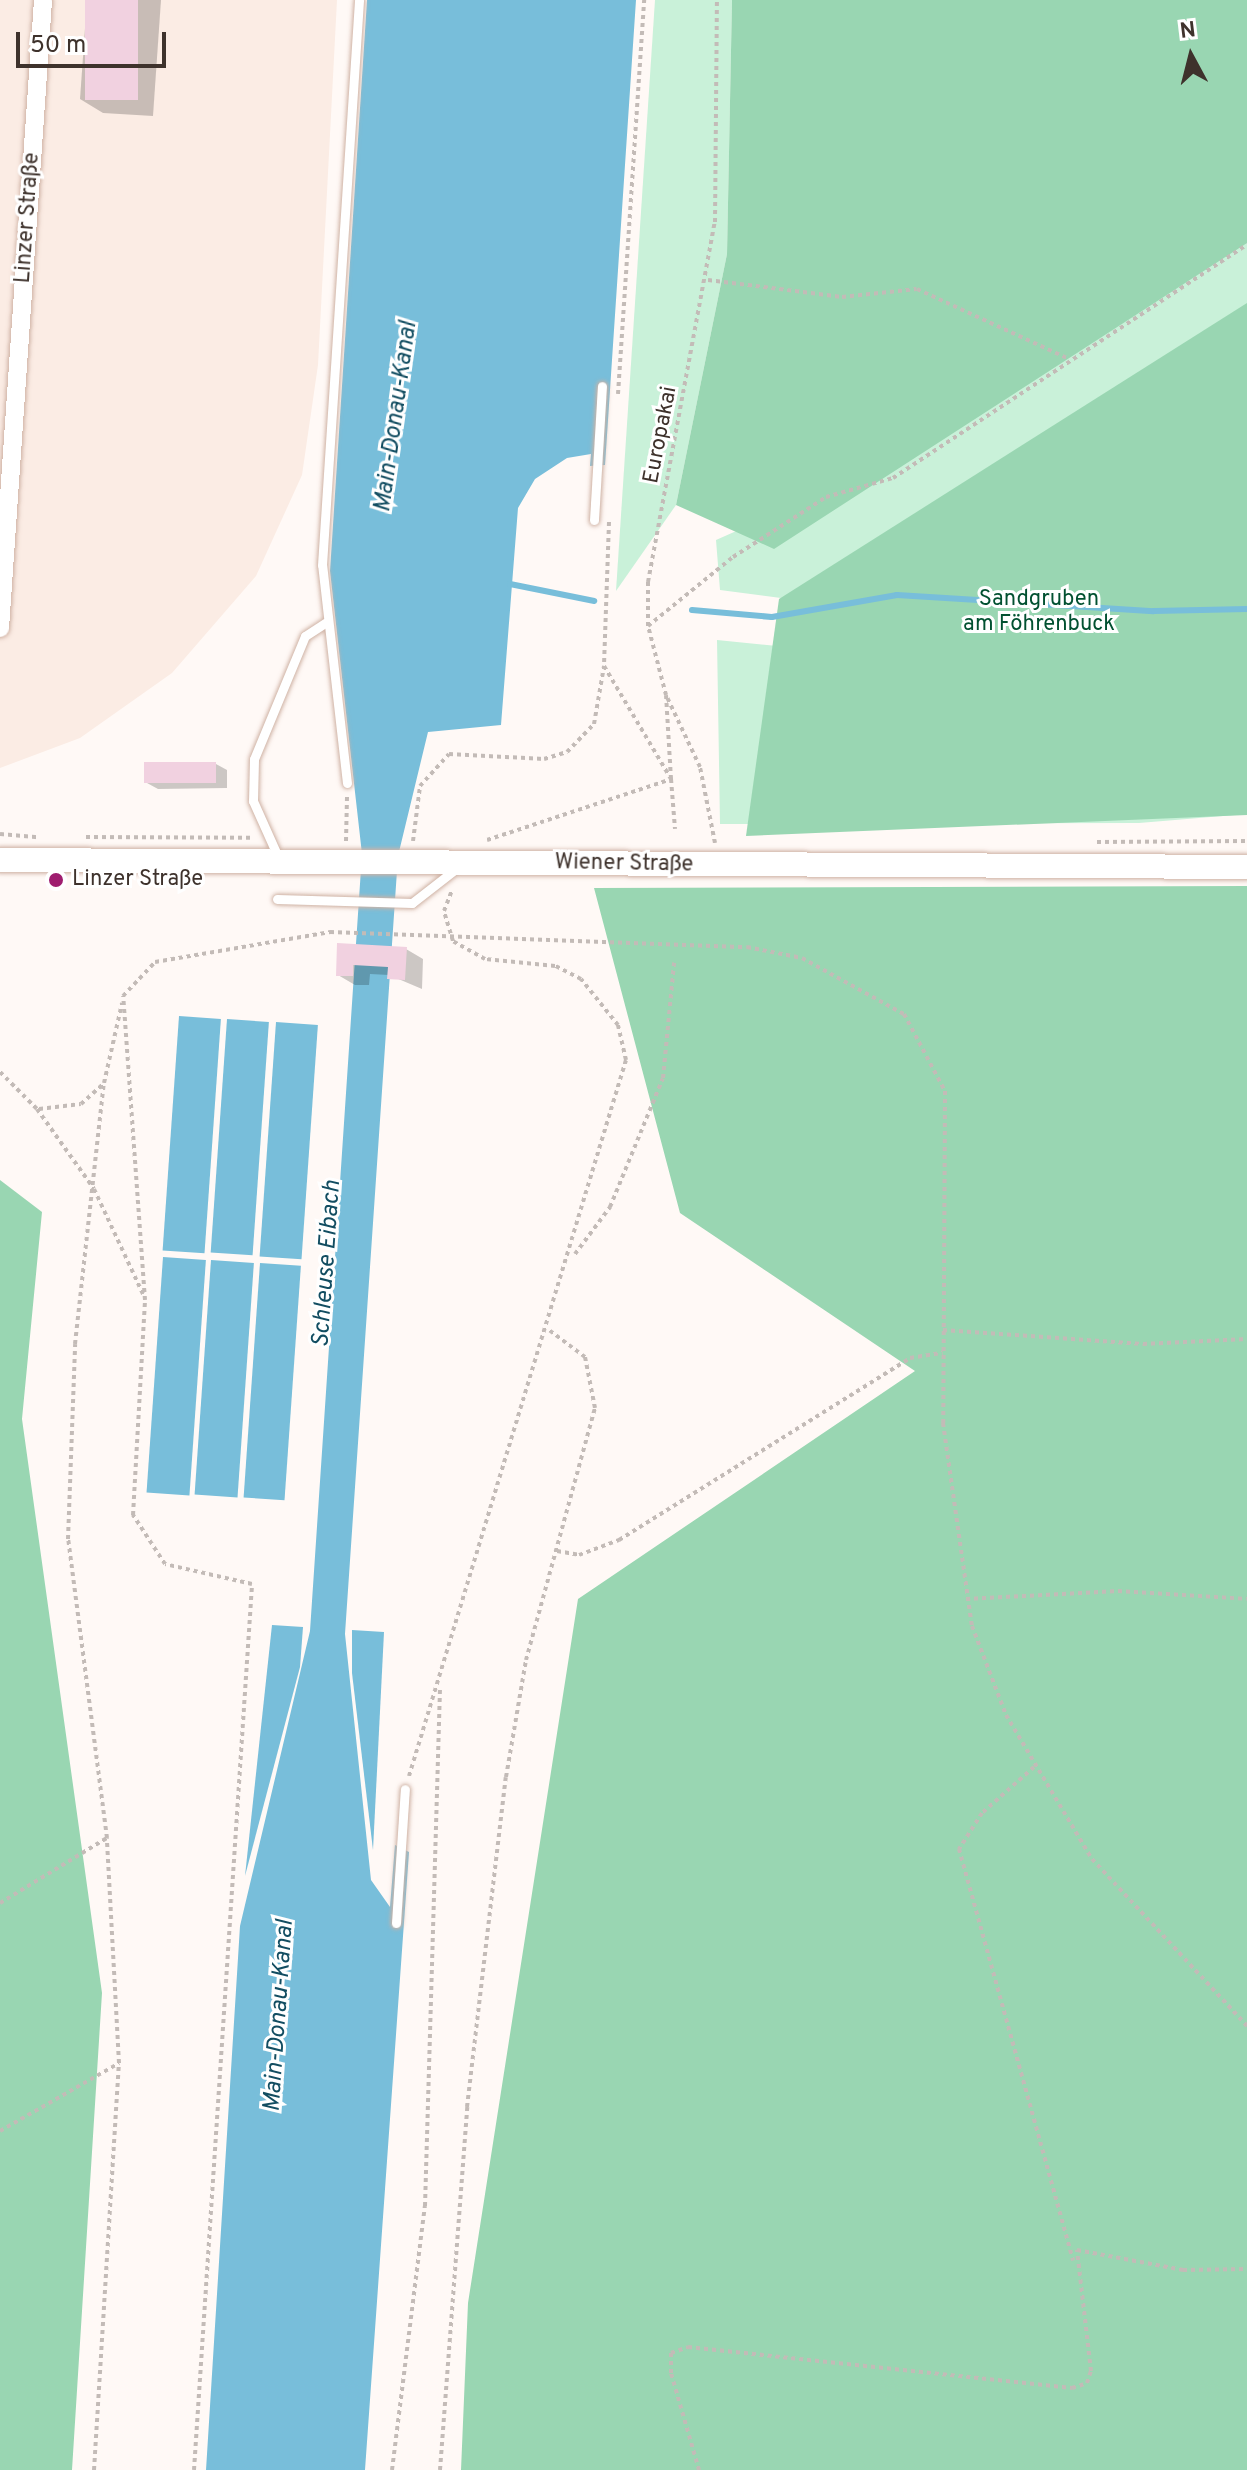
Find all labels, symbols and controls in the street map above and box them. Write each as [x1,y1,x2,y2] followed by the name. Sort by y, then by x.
[20,16,170,66] scale bar
[1151,16,1231,96] north arrow
[1179,17,1197,46] text: N
[30,31,86,61] text: 50 m
[10,152,46,284] street label: Linzer Straße
[369,320,425,514] water label: Main-Donau-Kanal
[639,384,683,486] street label: Europakai
[963,586,1115,638] park label: Sandgruben am Föhrenbuck
[554,850,694,878] street label: Wiener Straße
[72,867,203,893] place label: Linzer Straße
[47,871,65,889] marker: Linzer Straße
[308,1179,348,1349] water label: Schleuse Eibach
[259,1919,301,2113] water label: Main-Donau-Kanal

